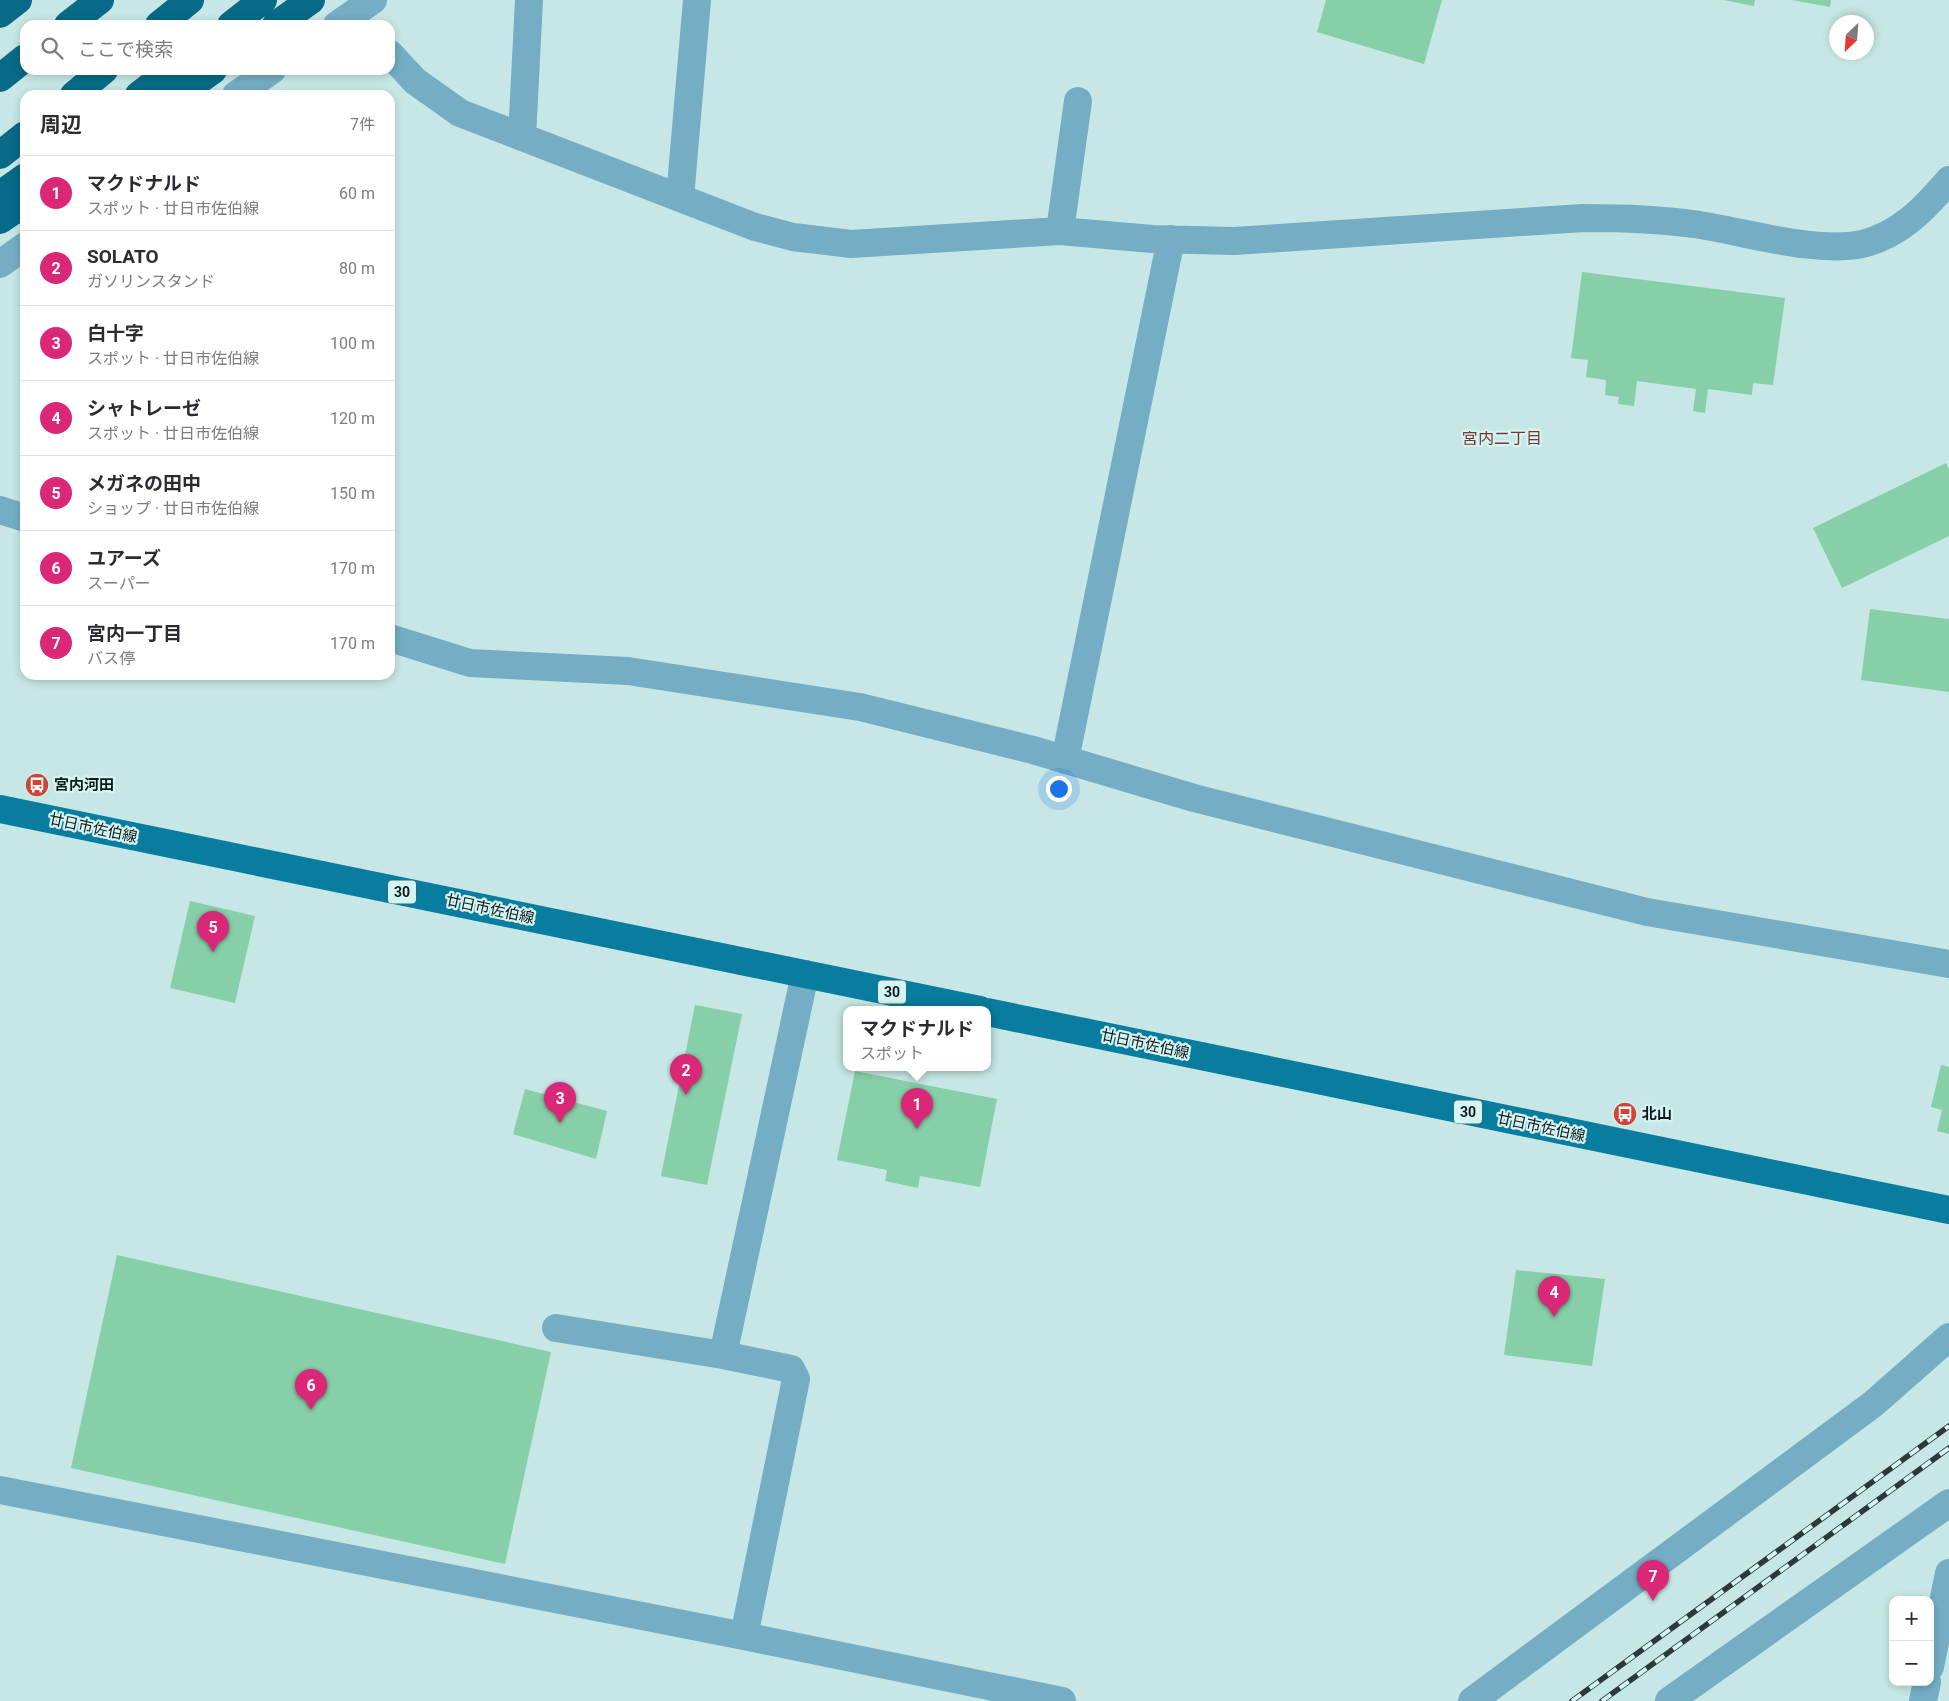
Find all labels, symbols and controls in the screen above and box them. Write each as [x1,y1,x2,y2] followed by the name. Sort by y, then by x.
[1829,15,1874,60] north arrow
[20,20,395,75] search box
[38,34,66,62] icon: search
[78,38,173,61] text: ここで検索
[40,113,82,137] text: 周辺
[350,115,375,134] text: 7件
[87,172,201,195] text: マクドナルド
[51,184,61,203] text: 1
[339,184,375,203] text: 60 m
[87,199,259,218] text: スポット · 廿日市佐伯線
[87,245,159,268] text: SOLATO
[51,259,61,278] text: 2
[339,259,375,278] text: 80 m
[87,272,215,291] text: ガソリンスタンド
[87,322,144,345] text: 白十字
[51,334,61,353] text: 3
[330,334,375,353] text: 100 m
[87,349,259,368] text: スポット · 廿日市佐伯線
[87,397,201,420] text: シャトレーゼ
[51,409,61,428] text: 4
[330,409,375,428] text: 120 m
[87,424,259,443] text: スポット · 廿日市佐伯線
[1462,429,1542,448] district label: 宮内二丁目
[87,472,201,495] text: メガネの田中
[51,484,61,503] text: 5
[330,484,375,503] text: 150 m
[87,499,259,518] text: ショップ · 廿日市佐伯線
[87,547,161,570] text: ユアーズ
[51,559,61,578] text: 6
[330,559,375,578] text: 170 m
[87,574,151,593] text: スーパー
[87,622,182,645] text: 宮内一丁目
[51,634,61,653] text: 7
[330,634,375,653] text: 170 m
[87,649,135,668] text: バス停
[24,772,50,798] bus stop icon: 宮内河田
[54,776,114,794] place label: 宮内河田
[1046,776,1072,802] your location
[47,810,139,846] street label: 廿日市佐伯線
[388,880,416,904] road number: 30
[444,891,536,927] street label: 廿日市佐伯線
[197,911,229,952] pin: 5
[878,980,906,1004] road number: 30
[843,1006,991,1071] popup
[860,1017,974,1040] text: マクドナルド
[1099,1026,1191,1062] street label: 廿日市佐伯線
[860,1044,924,1063] text: スポット
[670,1054,702,1095] pin: 2
[544,1082,576,1123] pin: 3
[901,1088,933,1129] pin: 1
[1454,1100,1482,1124] road number: 30
[1612,1101,1638,1127] bus stop icon: 北山
[1642,1105,1672,1123] place label: 北山
[1495,1109,1587,1145] street label: 廿日市佐伯線
[1538,1276,1570,1317] pin: 4
[295,1369,327,1410] pin: 6
[1637,1560,1669,1601] pin: 7
[1889,1596,1934,1686] map controls
[1889,1596,1934,1641] button: +
[1889,1641,1934,1686] button: −

